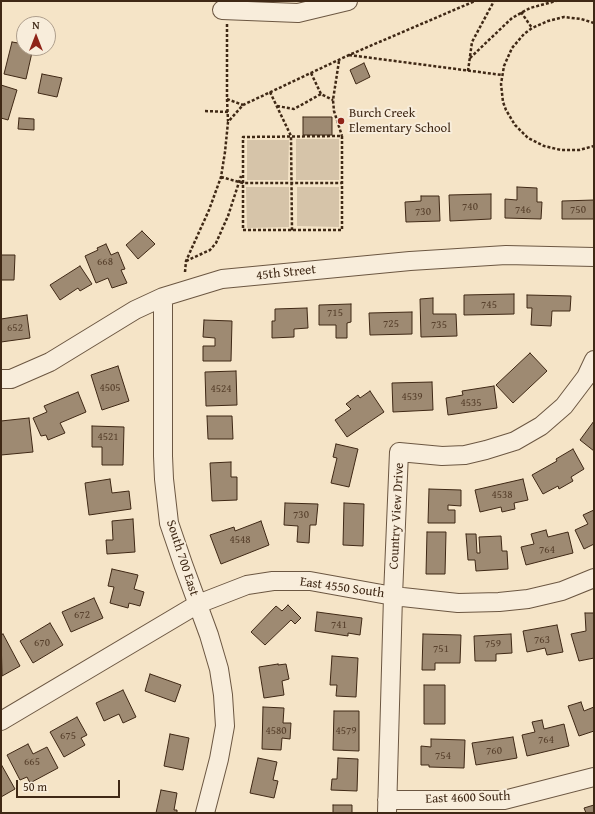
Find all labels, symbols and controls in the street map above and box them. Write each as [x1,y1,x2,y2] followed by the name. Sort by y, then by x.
[16,16,56,56] north arrow
[32,17,40,33] text: N
[349,106,451,137] place label: Burch Creek Elementary School
[336,116,346,126] marker: Burch Creek Elementary School
[462,200,478,214] house number: 740
[515,203,531,217] house number: 746
[570,203,586,217] house number: 750
[415,205,431,219] house number: 730
[97,255,113,269] house number: 668
[255,262,317,284] street label: 45th Street
[481,298,497,312] house number: 745
[327,306,343,320] house number: 715
[383,317,399,331] house number: 725
[431,318,447,332] house number: 735
[7,321,23,335] house number: 652
[99,381,121,395] house number: 4505
[210,382,232,396] house number: 4524
[401,390,423,404] house number: 4539
[460,396,482,410] house number: 4535
[97,430,119,444] house number: 4521
[386,462,408,570] street label: Country View Drive
[491,488,513,502] house number: 4538
[293,508,309,522] house number: 730
[162,518,202,598] street label: South 700 East
[229,533,251,547] house number: 4548
[539,543,555,557] house number: 764
[299,574,385,602] street label: East 4550 South
[74,608,90,622] house number: 672
[331,618,347,632] house number: 741
[534,633,550,647] house number: 763
[34,636,50,650] house number: 670
[485,637,501,651] house number: 759
[433,642,449,656] house number: 751
[265,724,287,738] house number: 4580
[335,724,357,738] house number: 4579
[60,729,76,743] house number: 675
[538,733,554,747] house number: 764
[486,744,502,758] house number: 760
[435,749,451,763] house number: 754
[24,755,40,769] house number: 665
[18,772,122,798] scale bar
[23,778,47,795] text: 50 m
[425,789,511,807] street label: East 4600 South

